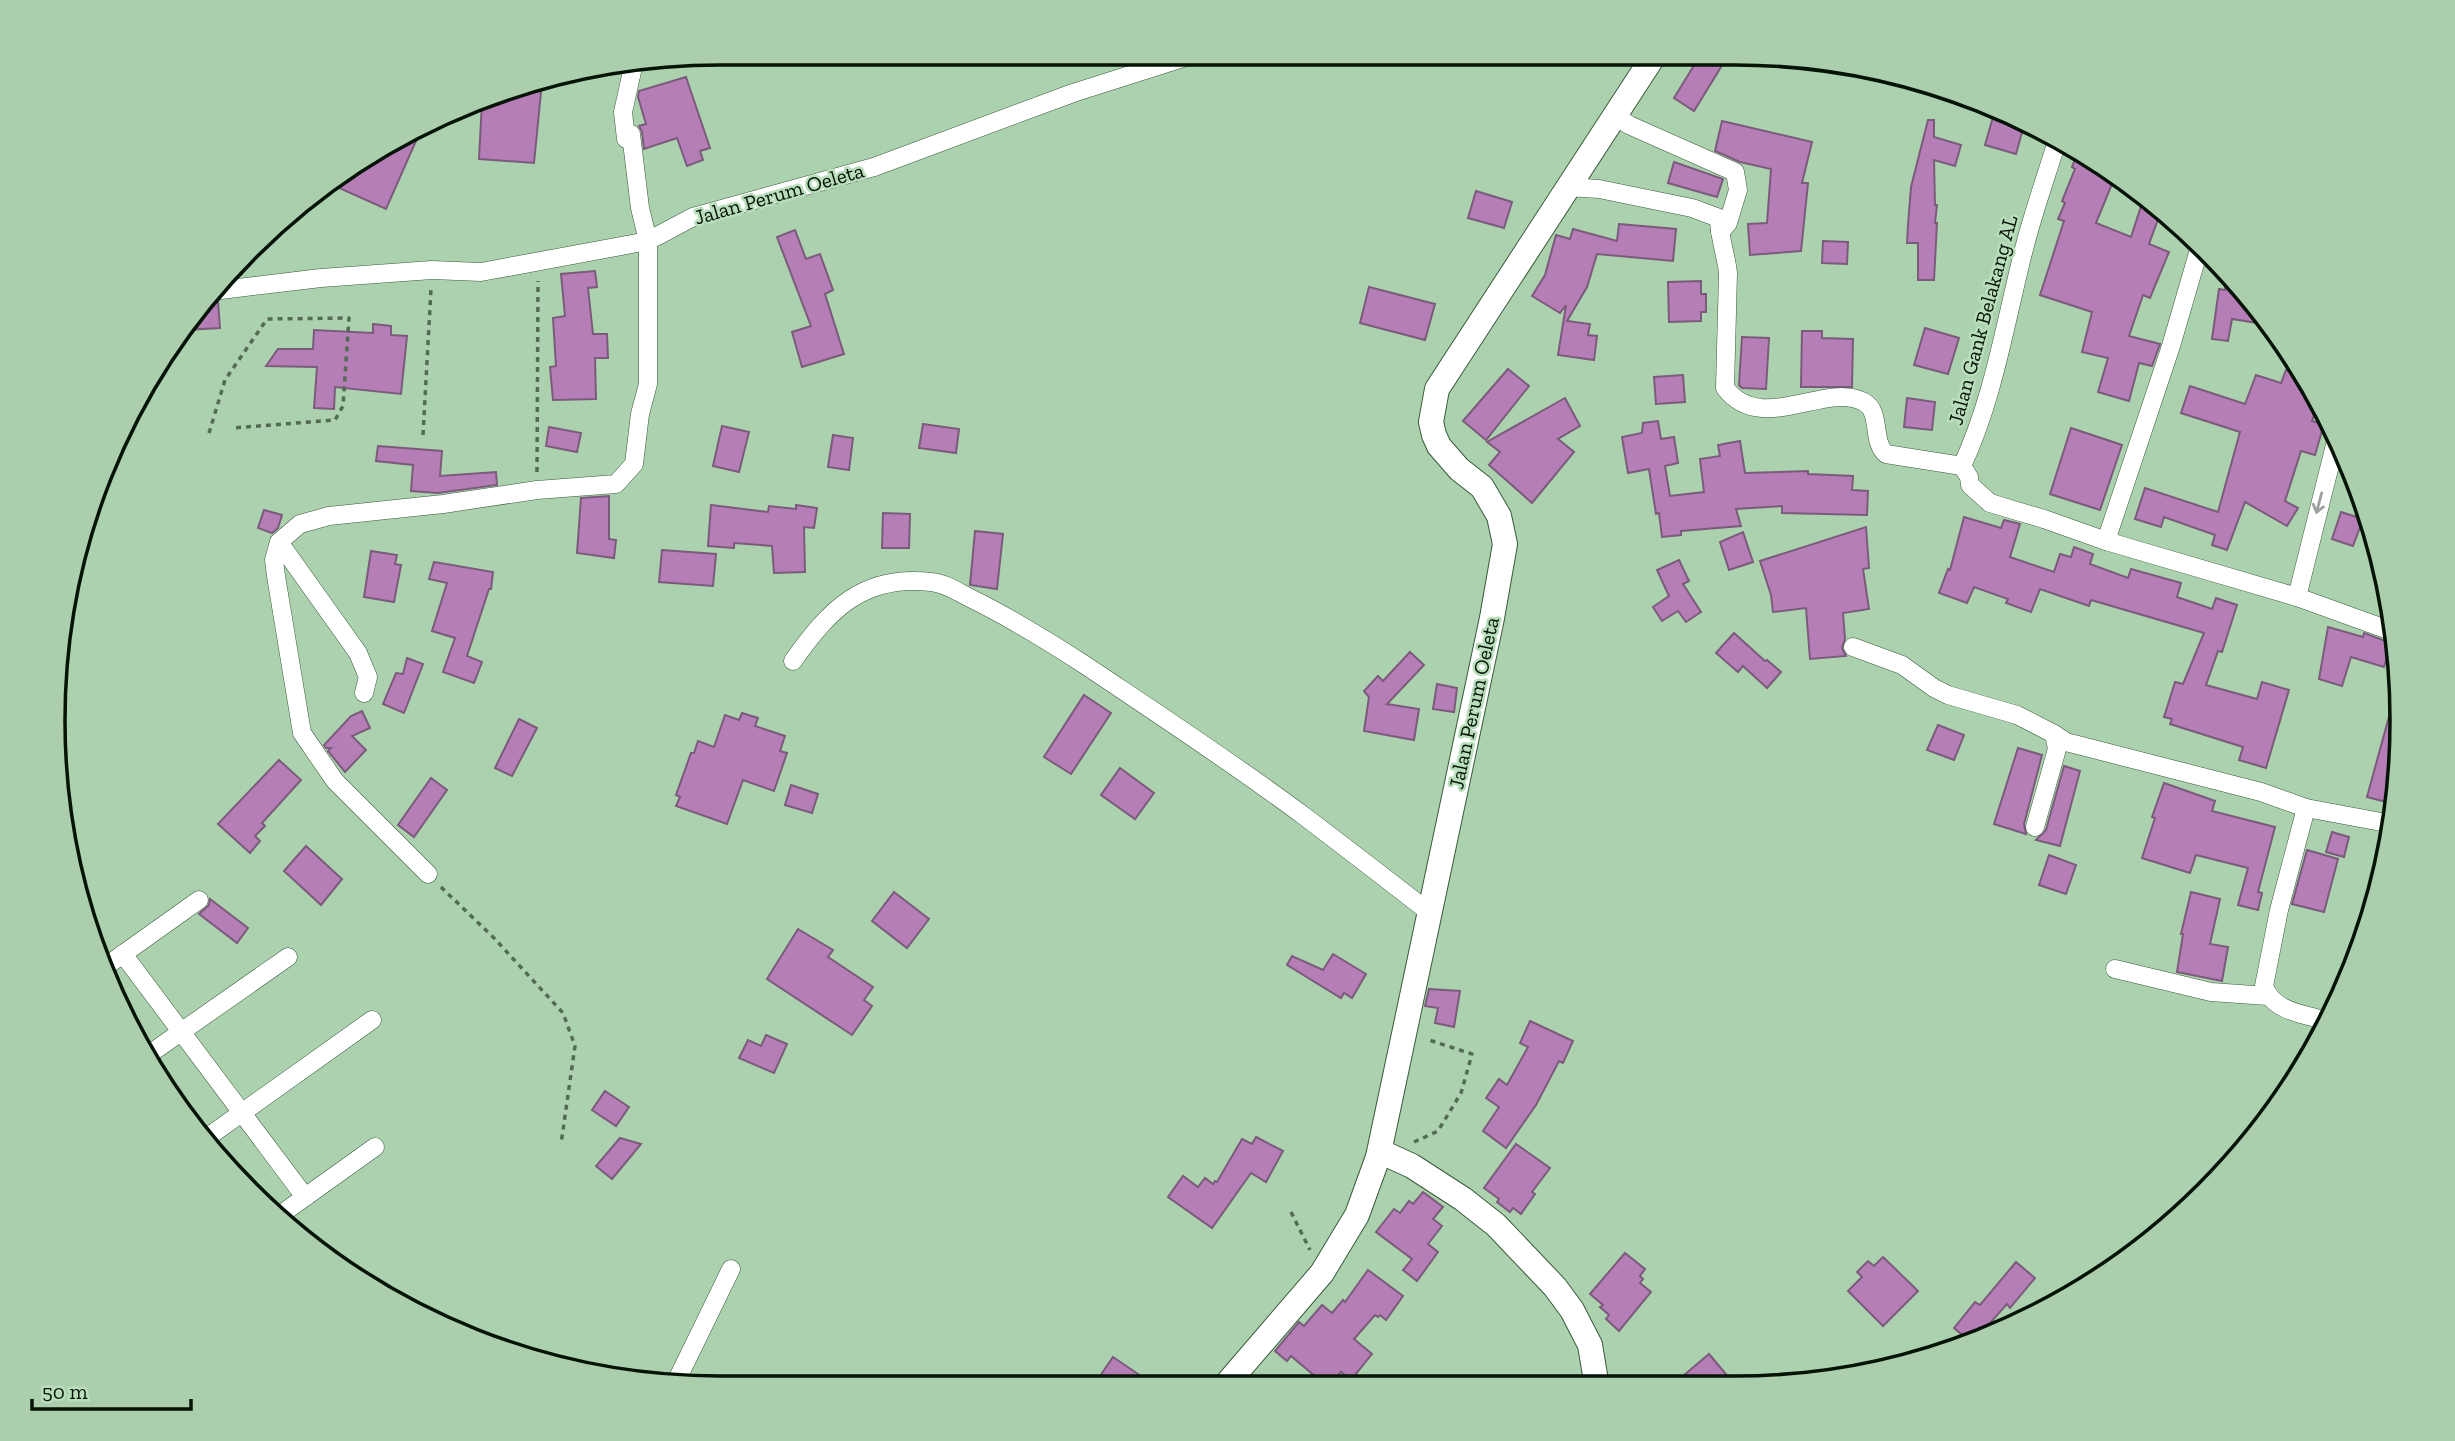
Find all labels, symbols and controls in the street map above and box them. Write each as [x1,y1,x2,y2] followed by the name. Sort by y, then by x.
[691,157,867,230] street label: Jalan Perum Oeleta
[1942,212,2023,427] street label: Jalan Gank Belakang AL
[2312,491,2325,514] one-way arrow
[1443,615,1504,791] street label: Jalan Perum Oeleta
[32,1368,191,1412] scale bar
[42,1379,88,1404] text: 50 m

